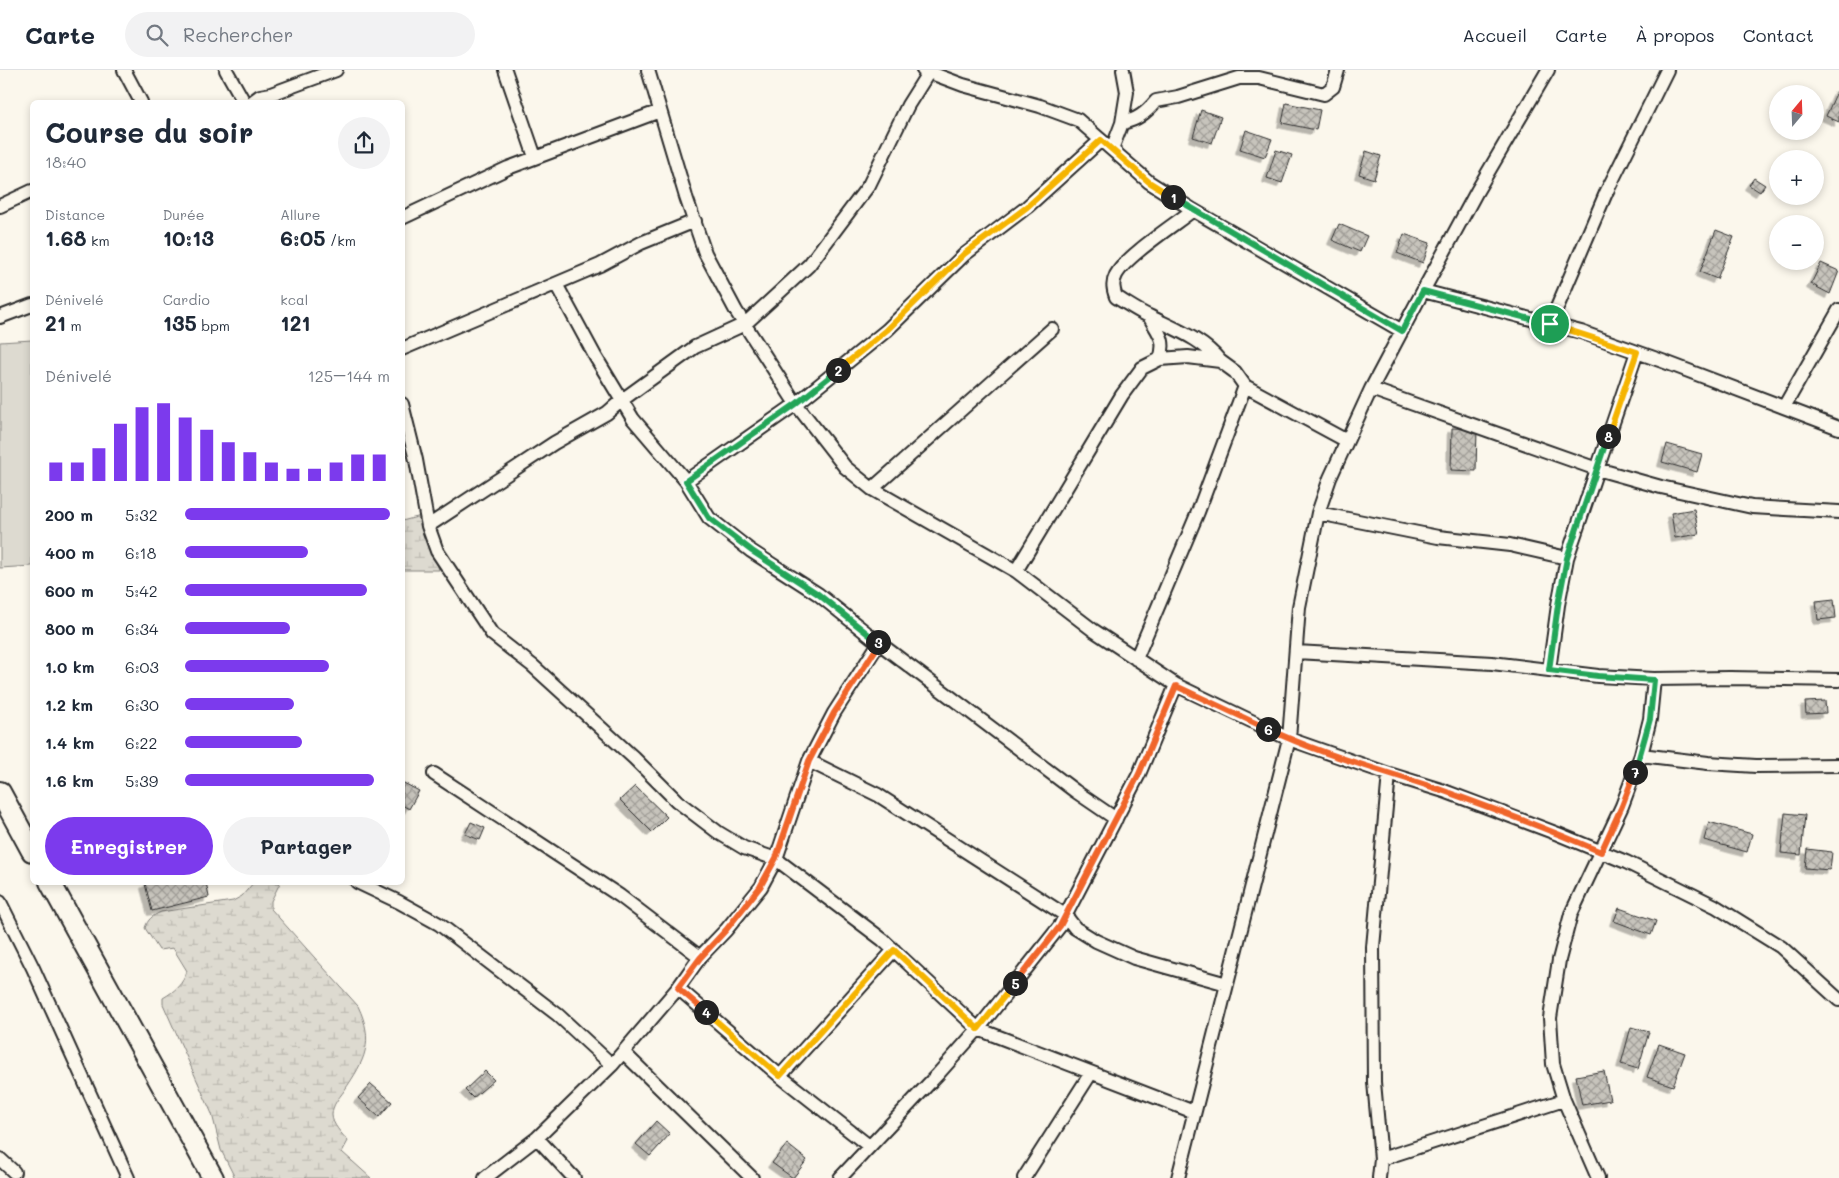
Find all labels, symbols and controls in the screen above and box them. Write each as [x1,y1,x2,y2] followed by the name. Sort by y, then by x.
[125,12,475,57] search box
[25,19,95,50] text: Carte
[143,21,171,49] icon: search
[183,22,293,47] text: Rechercher
[1462,23,1527,47] text: Accueil
[1555,23,1607,47] text: Carte
[1635,23,1715,47] text: À propos
[1743,23,1814,47] text: Contact
[1769,85,1824,140] north arrow
[1769,85,1824,270] map controls
[45,114,253,150] text: Course du soir
[338,117,390,169] button: share
[1769,150,1824,205] button: +
[45,151,86,172] text: 18:40
[1160,184,1186,210] pin: 1
[1170,188,1177,207] text: 1
[45,205,105,224] text: Distance
[163,205,204,224] text: Durée
[280,205,320,224] text: Allure
[1769,215,1824,270] button: −
[45,224,87,251] text: 1.68
[163,224,214,251] text: 10:13
[280,224,325,251] text: 6:05
[87,231,110,250] text: km
[325,231,356,250] text: /km
[45,290,104,309] text: Dénivelé
[163,290,210,309] text: Cardio
[280,290,308,309] text: kcal
[1529,303,1571,345] pin
[45,309,66,336] text: 21
[163,309,197,336] text: 135
[280,309,311,336] text: 121
[1536,310,1564,338] icon: arrive
[66,316,82,335] text: m
[197,316,230,335] text: bpm
[826,358,850,382] pin: 2
[835,361,842,380] text: 2
[45,365,112,386] text: Dénivelé
[308,365,390,386] text: 125–144 m
[1596,424,1620,448] pin: 8
[1604,427,1613,446] text: 8
[45,504,93,525] text: 200 m
[125,504,158,525] text: 5:32
[45,542,94,563] text: 400 m
[125,542,156,563] text: 6:18
[45,580,94,601] text: 600 m
[125,580,158,601] text: 5:42
[45,618,94,639] text: 800 m
[125,618,158,639] text: 6:34
[866,630,890,654] pin: 3
[874,633,883,652] text: 3
[45,656,94,677] text: 1.0 km
[125,656,159,677] text: 6:03
[45,694,93,715] text: 1.2 km
[125,694,159,715] text: 6:30
[1256,716,1280,742] pin: 6
[1264,720,1273,739] text: 6
[45,732,94,753] text: 1.4 km
[125,732,157,753] text: 6:22
[1622,760,1648,784] pin: 7
[1632,763,1639,782] text: 7
[45,770,94,791] text: 1.6 km
[125,770,158,791] text: 5:39
[45,817,213,875] button: Enregistrer
[223,817,390,875] button: Partager
[1002,970,1028,996] pin: 5
[1011,974,1020,993] text: 5
[694,1000,718,1024] pin: 4
[702,1003,711,1022] text: 4

